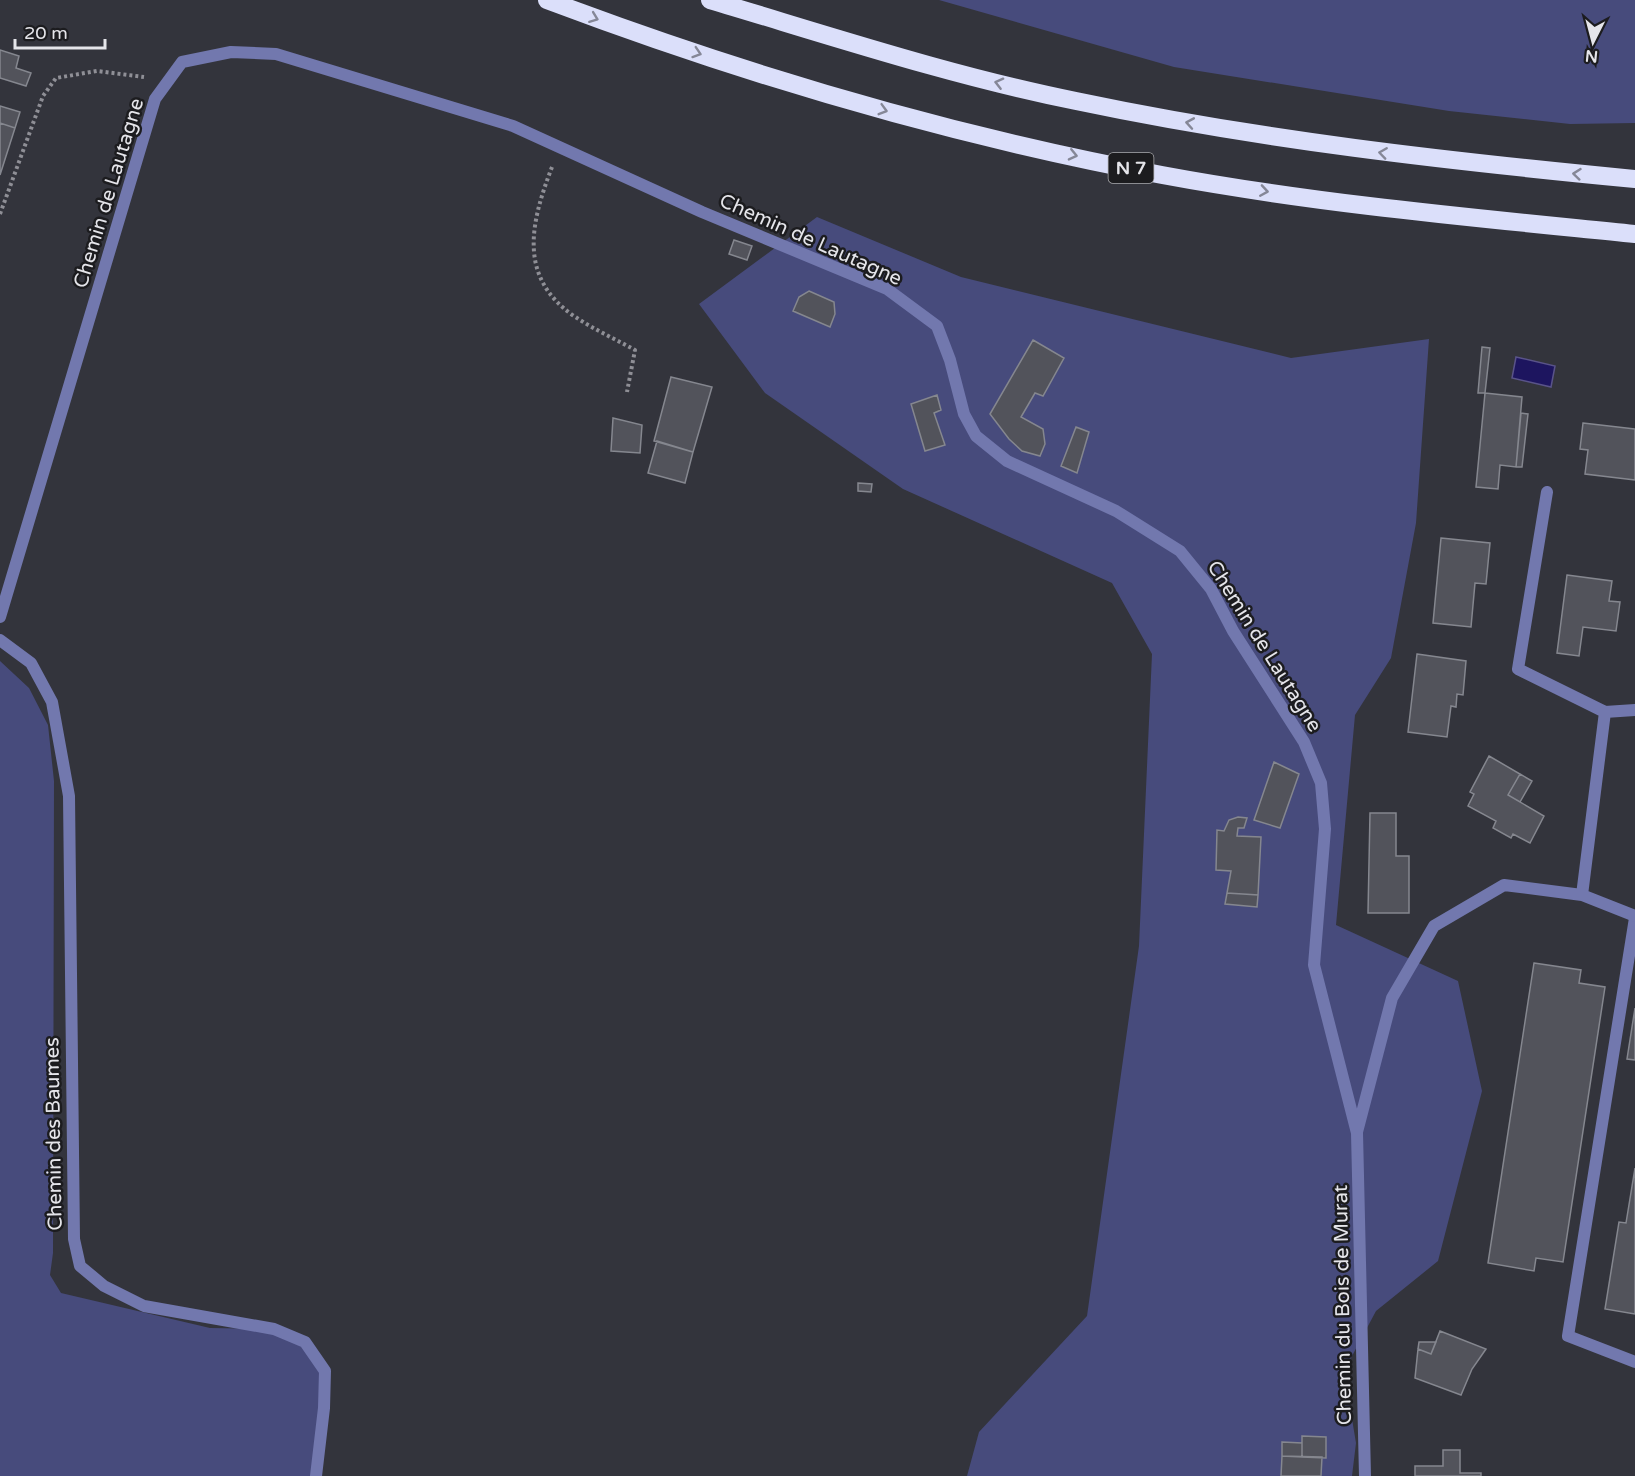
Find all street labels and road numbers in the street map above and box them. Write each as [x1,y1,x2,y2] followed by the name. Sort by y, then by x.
[69,96,149,291] street label: Chemin de Lautagne
[1108,153,1154,183] road number: N 7
[716,189,906,291] street label: Chemin de Lautagne
[1202,557,1327,736] street label: Chemin de Lautagne
[40,1037,68,1231] street label: Chemin des Baumes
[1329,1184,1357,1425] street label: Chemin du Bois de Murat

